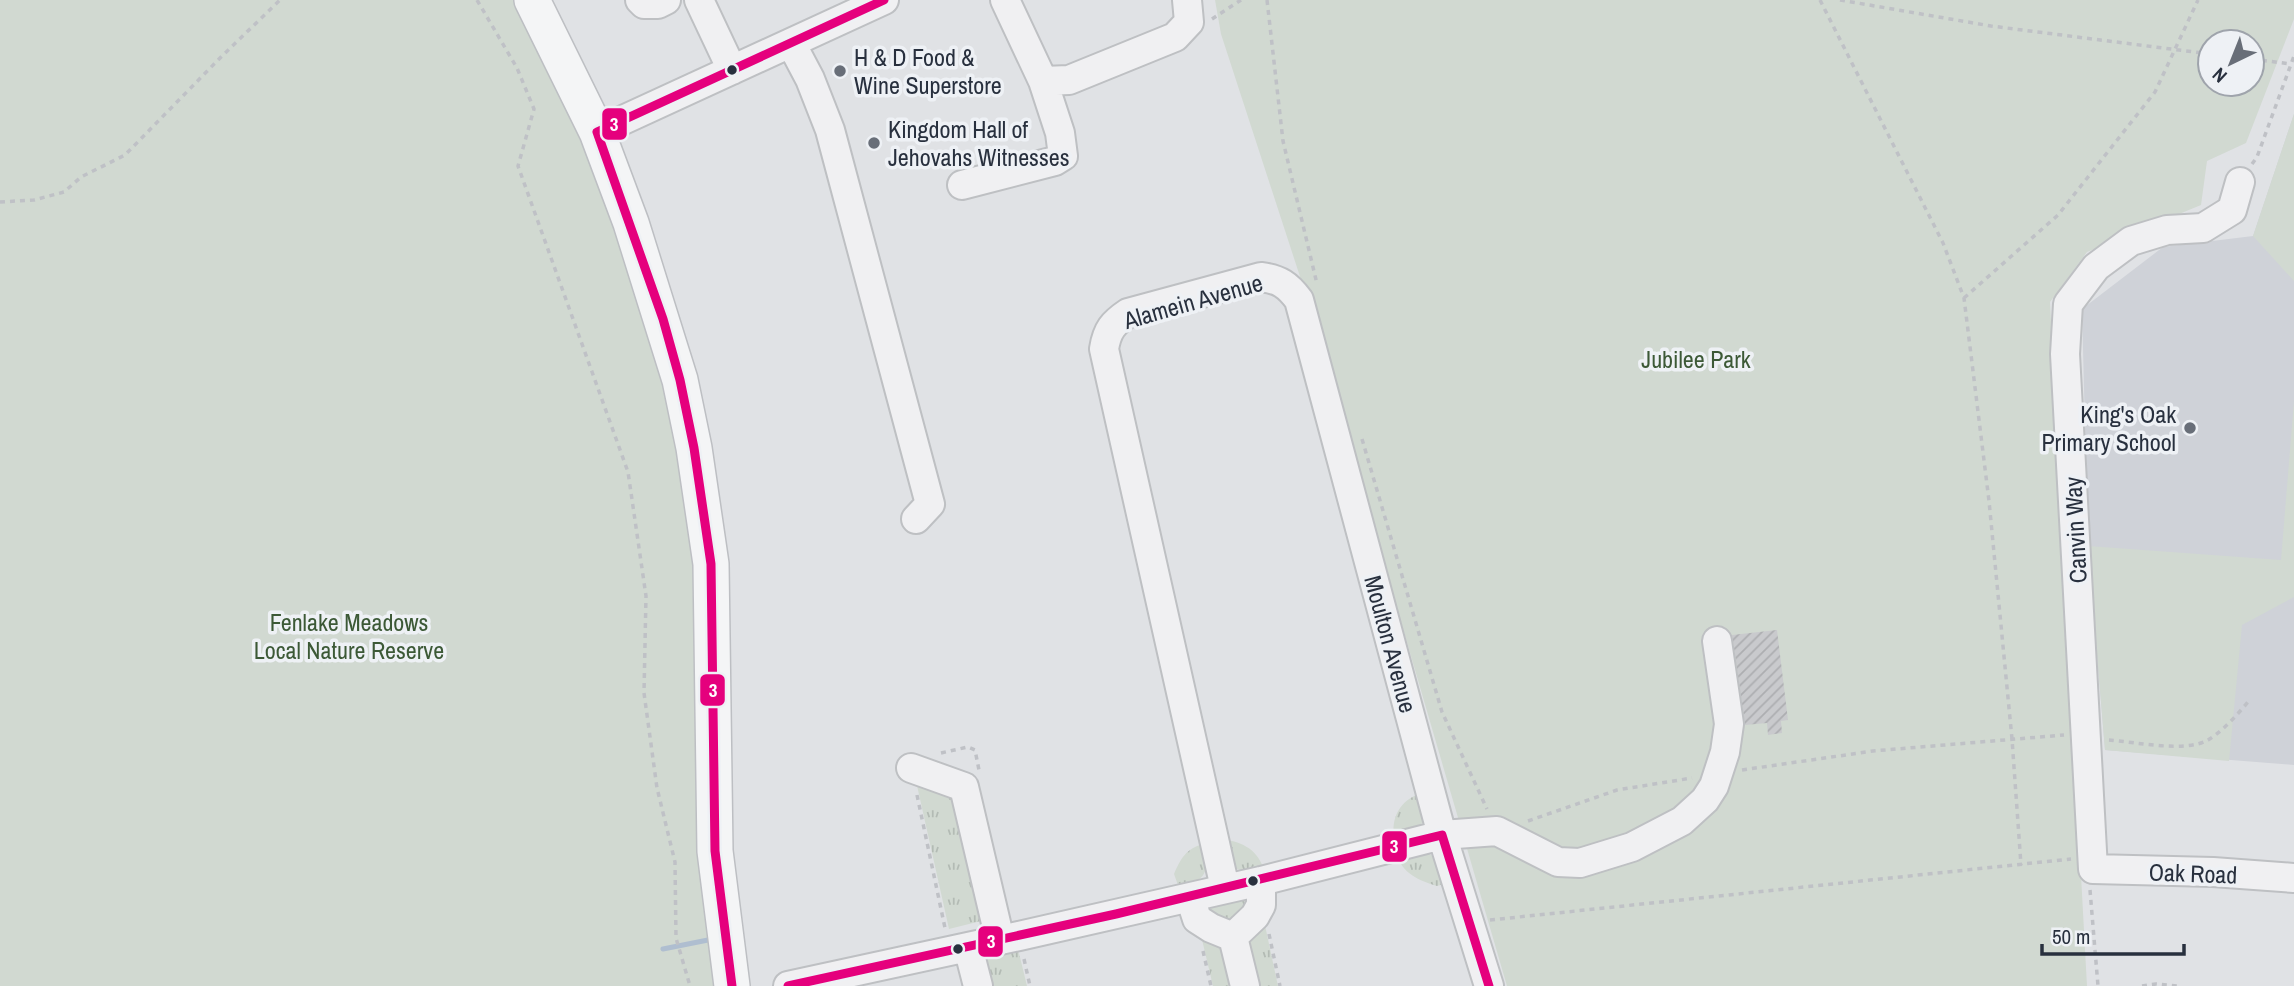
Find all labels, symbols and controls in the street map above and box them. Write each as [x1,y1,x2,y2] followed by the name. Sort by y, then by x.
[2196,28,2266,98] north arrow
[854,41,1002,101] place label: H & D Food & Wine Superstore
[2206,62,2232,89] text: N
[725,63,739,77] unlabelled marker
[832,63,848,79] marker: H & D Food & Wine Superstore
[601,107,628,141] line badge: 3
[610,111,619,137] text: 3
[888,113,1070,173] place label: Kingdom Hall of Jehovahs Witnesses
[866,135,882,151] marker: Kingdom Hall of Jehovahs Witnesses
[1119,266,1266,336] street label: Alamein Avenue
[1641,343,1751,375] park label: Jubilee Park
[2041,398,2176,458] place label: King's Oak Primary School
[2182,420,2198,436] marker: King's Oak Primary School
[2056,476,2094,584] street label: Canvin Way
[1357,572,1425,716] street label: Moulton Avenue
[254,606,444,666] park label: Fenlake Meadows Local Nature Reserve
[699,673,726,707] line badge: 3
[709,677,718,703] text: 3
[1381,830,1408,863] line badge: 3
[1390,833,1399,859] text: 3
[2148,855,2238,891] street label: Oak Road
[1246,874,1260,888] unlabelled marker
[2042,912,2184,956] scale bar
[2052,922,2090,951] text: 50 m
[977,925,1004,958] line badge: 3
[987,928,996,954] text: 3
[951,942,965,956] unlabelled marker

